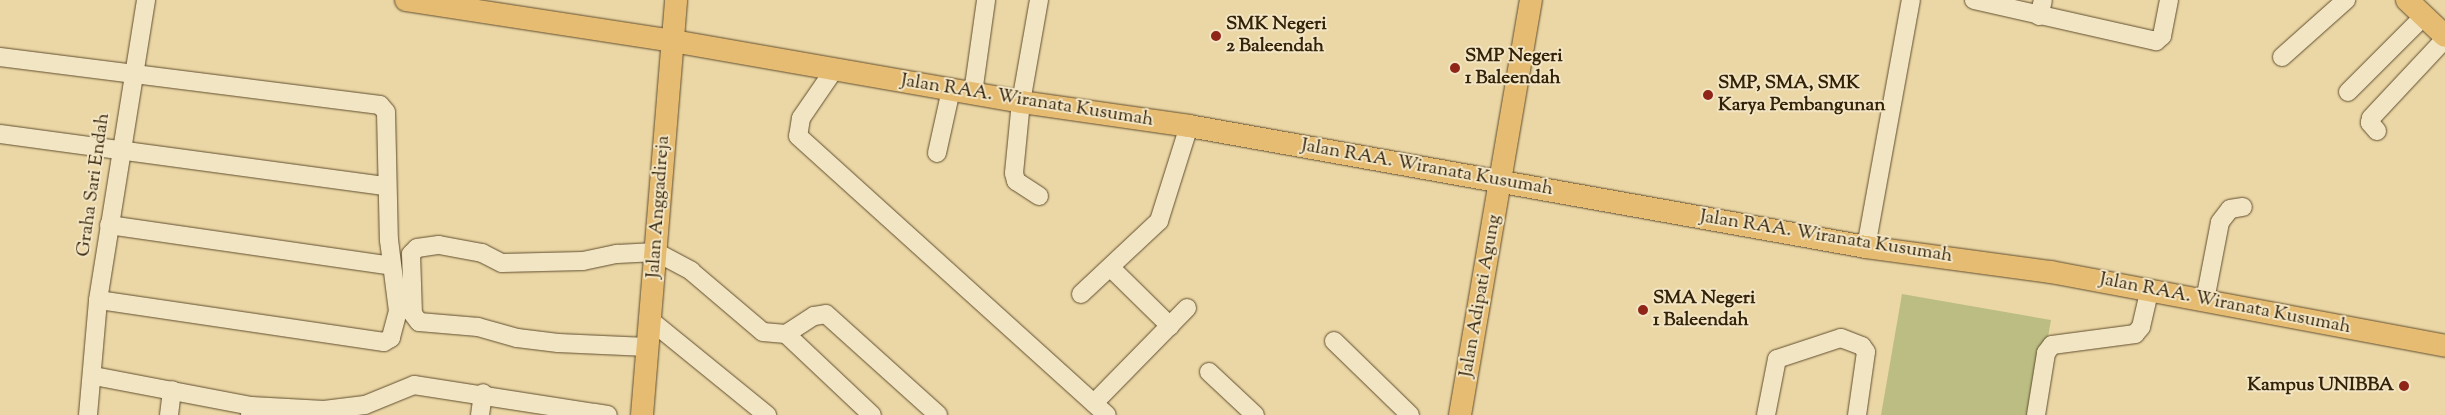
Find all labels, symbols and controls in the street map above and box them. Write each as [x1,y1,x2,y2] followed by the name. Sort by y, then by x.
[1226,14,1327,58] place label: SMK Negeri 2 Baleendah
[1210,30,1222,42] marker: SMK Negeri 2 Baleendah
[1465,46,1563,90] place label: SMP Negeri 1 Baleendah
[1449,62,1461,74] marker: SMP Negeri 1 Baleendah
[899,70,1155,132] street label: Jalan RAA. Wiranata Kusumah
[1718,73,1886,117] place label: SMP, SMA, SMK Karya Pembangunan
[1702,89,1714,101] marker: SMP, SMA, SMK Karya Pembangunan
[73,112,115,258] street label: Graha Sari Endah
[643,135,675,279] street label: Jalan Anggadireja
[1299,135,1555,201] street label: Jalan RAA. Wiranata Kusumah
[1698,206,1954,268] street label: Jalan RAA. Wiranata Kusumah
[1455,213,1507,379] street label: Jalan Adipati Agung
[2098,268,2352,340] street label: Jalan RAA. Wiranata Kusumah
[1653,288,1755,332] place label: SMA Negeri 1 Baleendah
[1637,304,1649,316] marker: SMA Negeri 1 Baleendah
[2247,375,2394,397] place label: Kampus UNIBBA
[2398,380,2410,392] marker: Kampus UNIBBA

